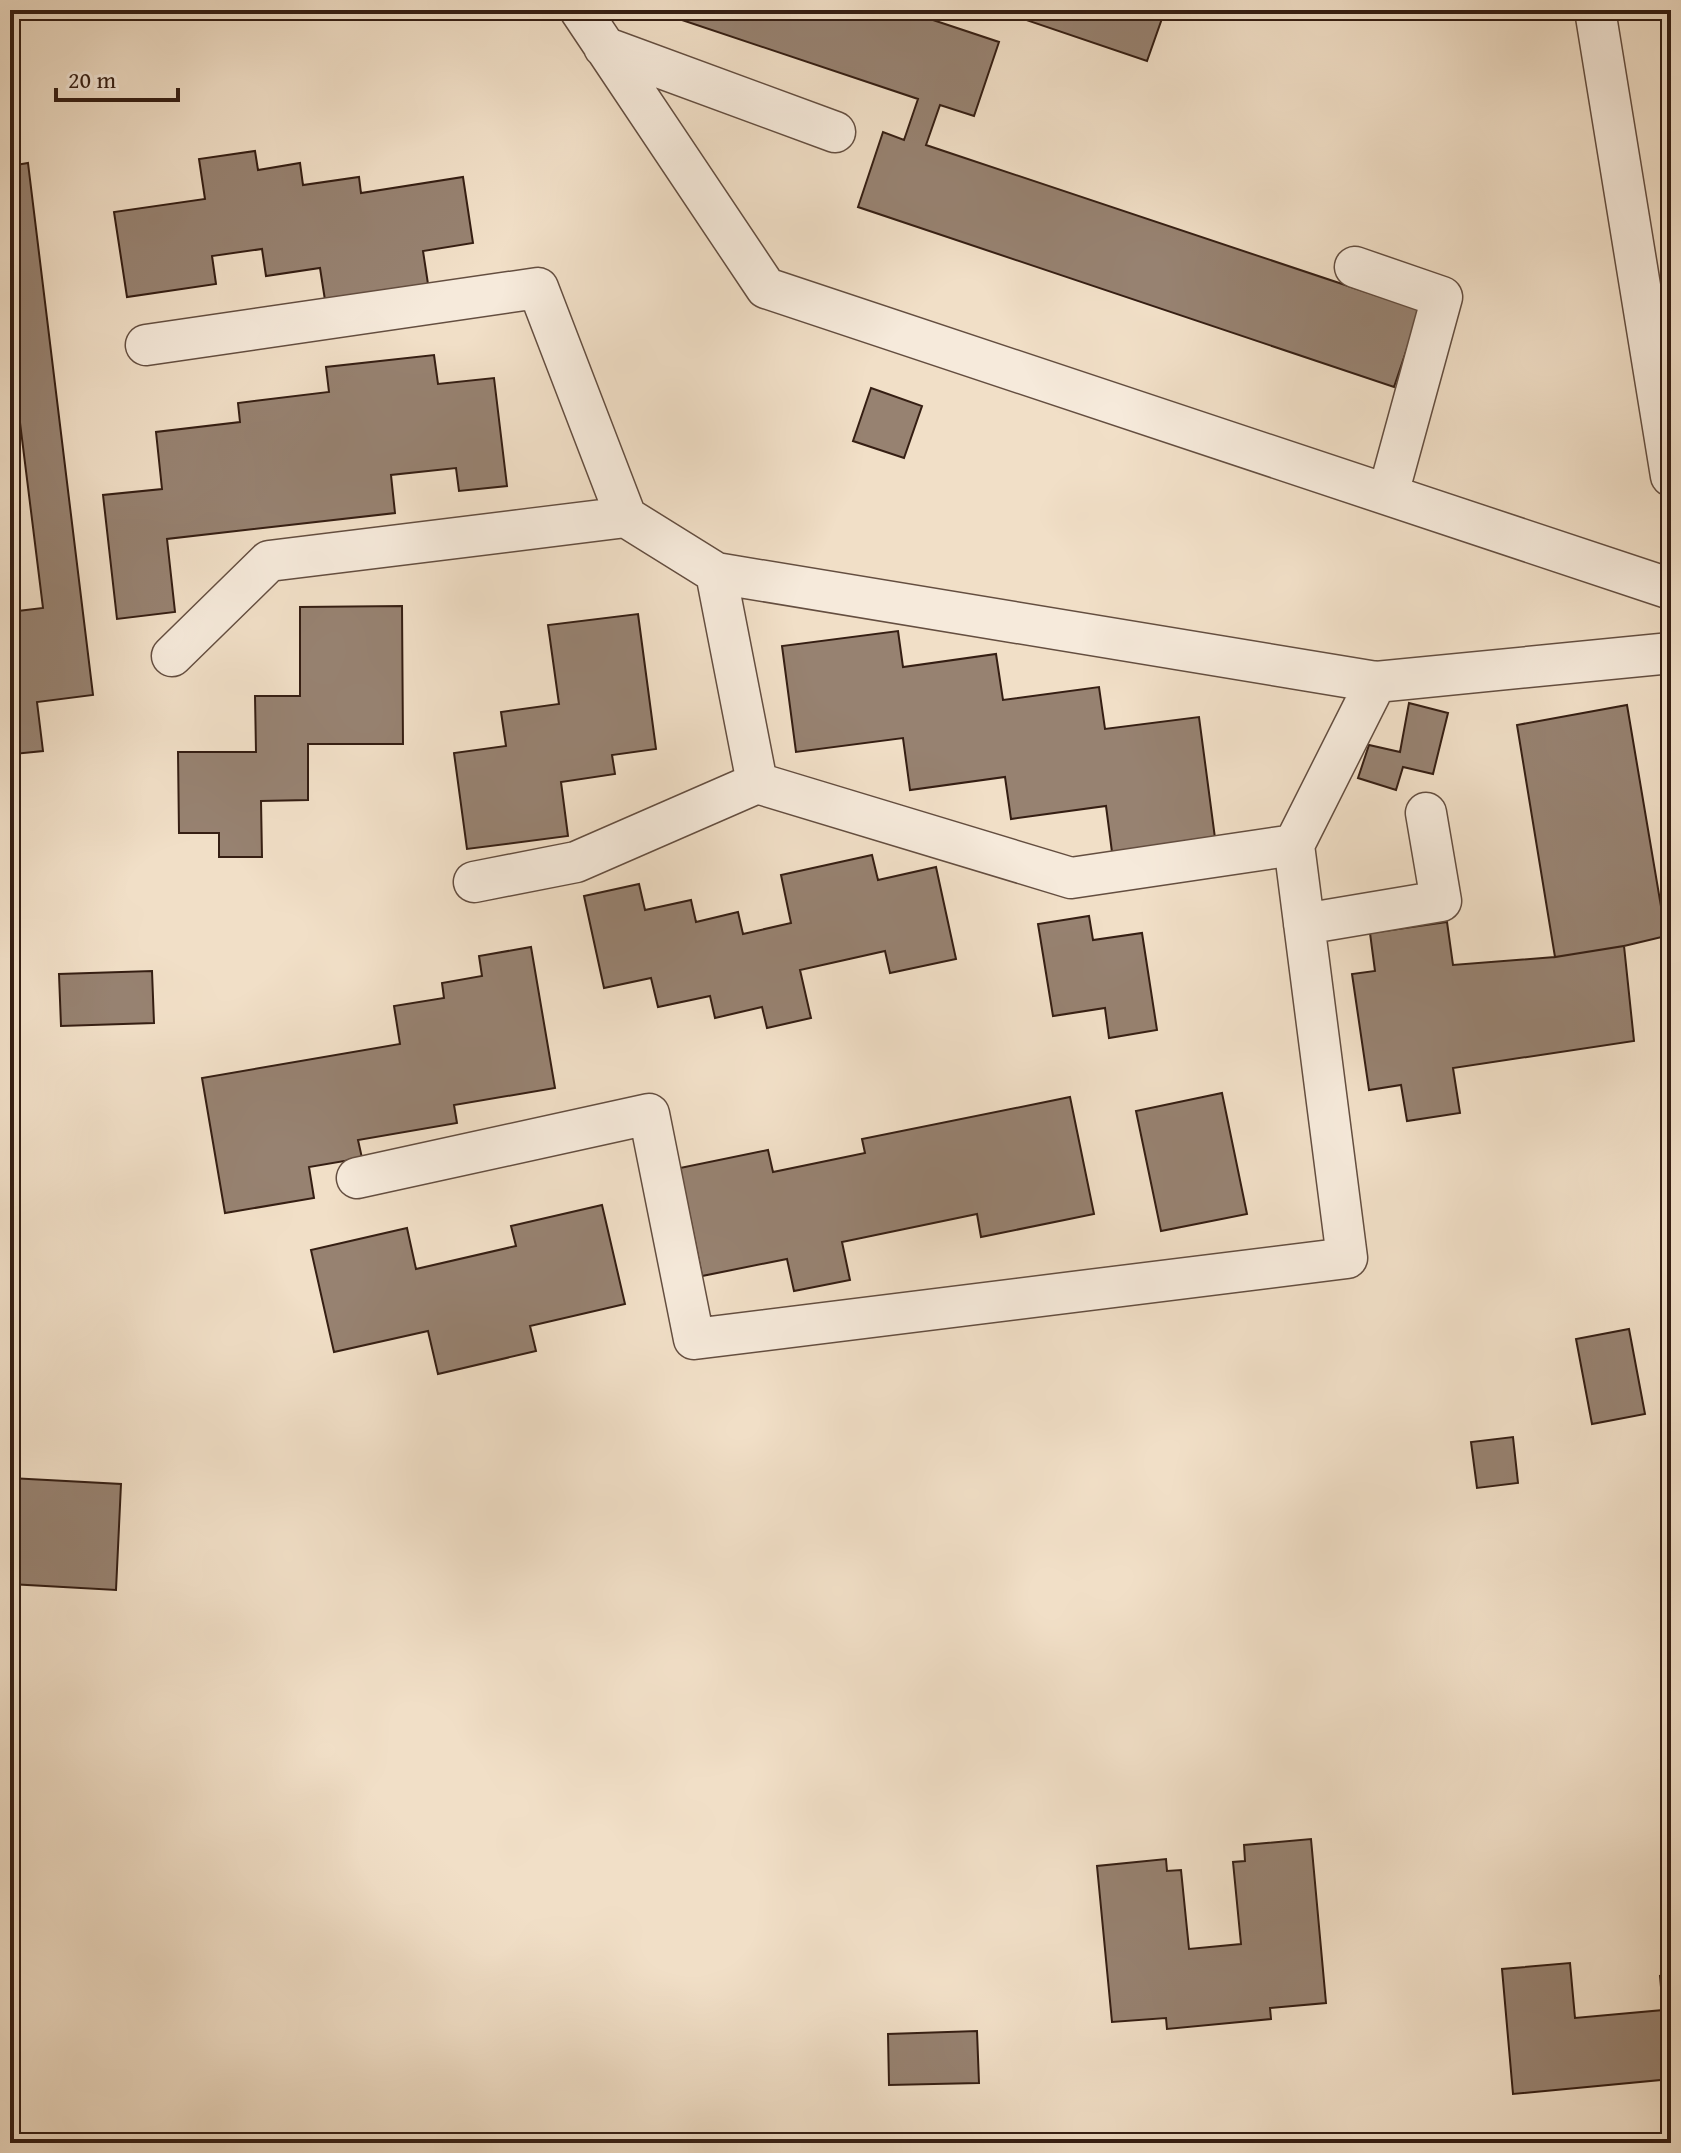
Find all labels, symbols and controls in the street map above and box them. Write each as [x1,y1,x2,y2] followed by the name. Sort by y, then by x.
[56,52,178,102] scale bar
[68,62,116,97] text: 20 m

